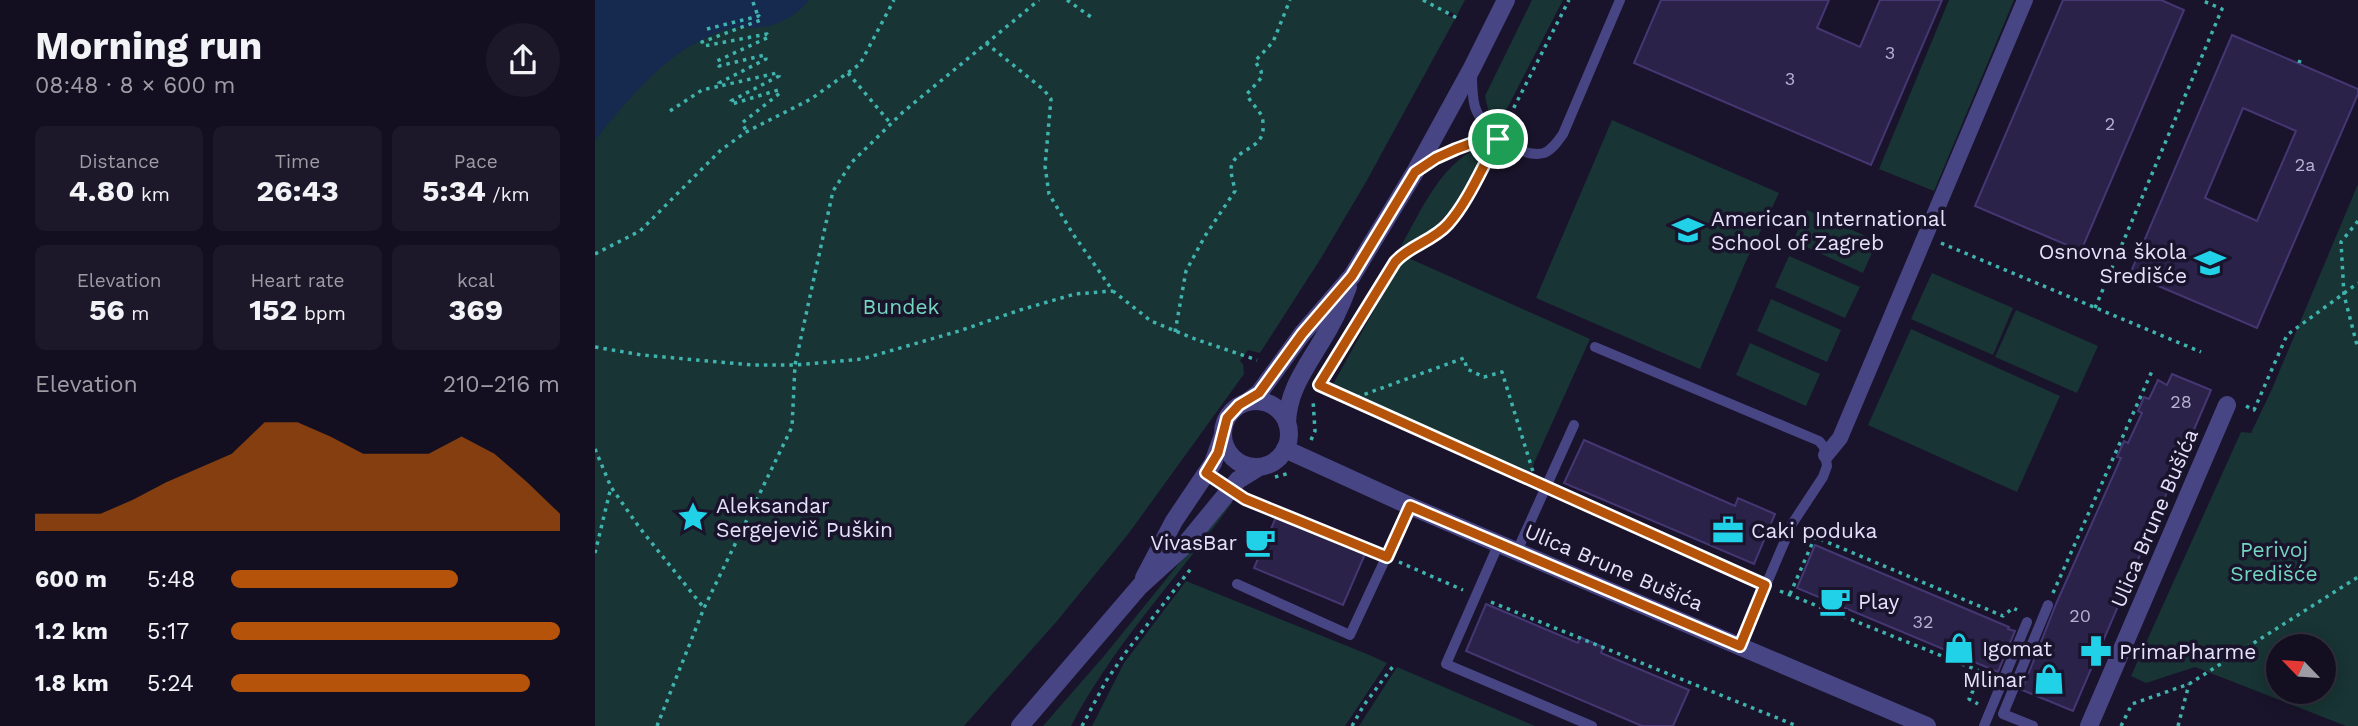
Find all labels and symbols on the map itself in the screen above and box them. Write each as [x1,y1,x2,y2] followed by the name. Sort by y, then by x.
[1885,42,1895,63] house number: 3
[1785,68,1795,89] house number: 3
[1468,109,1528,169] pin
[2105,113,2115,134] house number: 2
[2295,154,2315,175] house number: 2a
[1711,206,1947,255] place label: American International School of Zagreb
[1671,213,1705,247] school or university icon: American International School of Zagreb
[2039,239,2187,288] place label: Osnovna škola Središće
[2193,246,2227,280] school or university icon: Osnovna škola Središće
[863,294,940,319] park label: Bundek
[2170,391,2192,412] house number: 28
[2105,425,2203,611] street label: Ulica Brune Bušića
[716,493,893,542] place label: Aleksandar Sergejevič Puškin
[676,500,710,534] place icon: Aleksandar Sergejevič Puškin
[1711,513,1745,547] office icon: Caki poduka
[1521,518,1707,616] street label: Ulica Brune Bušića
[1751,518,1878,543] place label: Caki poduka
[1243,525,1277,559] cafe icon: VivasBar
[1150,530,1237,555] place label: VivasBar
[2230,537,2318,586] park label: Perivoj Središće
[1818,584,1852,618] cafe icon: Play
[1858,589,1900,614] place label: Play
[2069,605,2091,626] house number: 20
[1913,611,1934,632] house number: 32
[1942,631,1976,665] shop icon: Igomat
[2079,634,2113,668] pharmacy icon: PrimaPharme
[2266,634,2336,704] north arrow
[1982,636,2052,661] place label: Igomat
[2119,639,2256,664] place label: PrimaPharme
[2032,662,2066,696] shop icon: Mlinar
[1963,667,2026,692] place label: Mlinar

